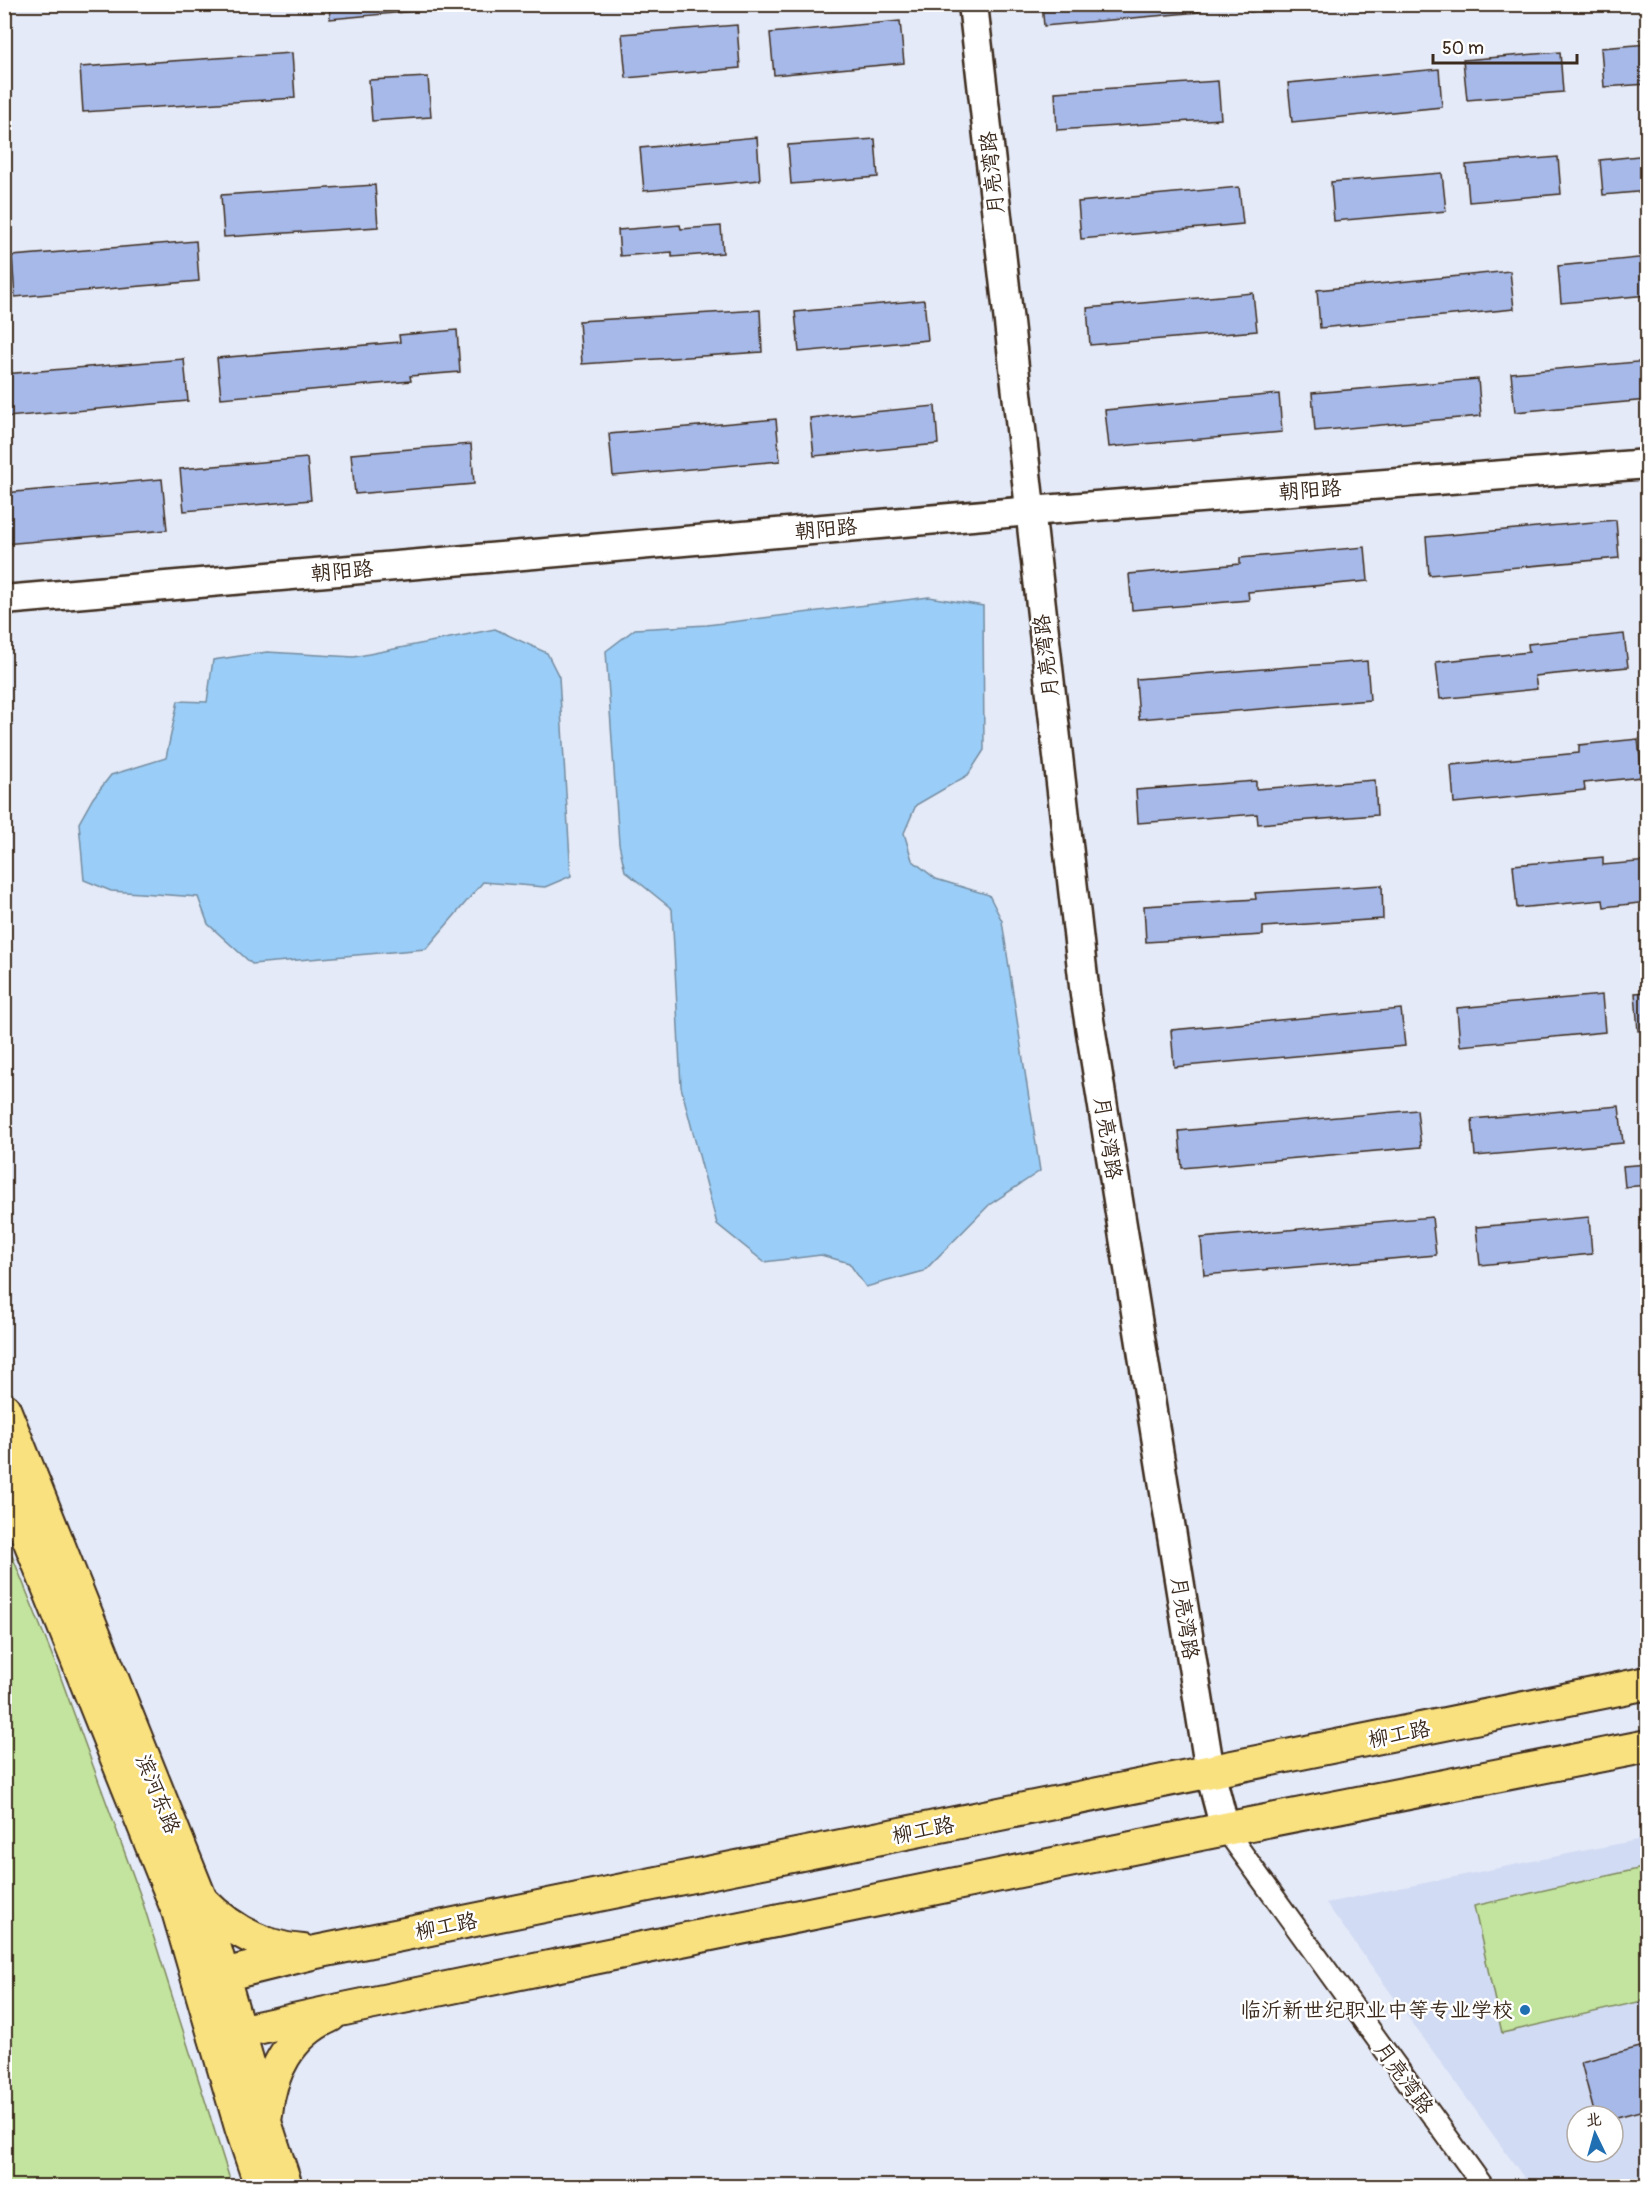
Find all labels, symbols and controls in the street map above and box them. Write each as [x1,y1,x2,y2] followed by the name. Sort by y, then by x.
[1433,27,1577,65] scale bar
[1442,37,1484,60] text: 50 m
[975,130,1010,216] street label: 月亮湾路
[1278,475,1342,506] street label: 朝阳路
[793,513,859,546] street label: 朝阳路
[309,555,375,588] street label: 朝阳路
[1028,613,1065,699] street label: 月亮湾路
[1088,1094,1127,1182] street label: 月亮湾路
[1165,1574,1204,1662] street label: 月亮湾路
[1366,1715,1433,1754] street label: 柳工路
[129,1750,186,1838] street label: 滨河东路
[890,1811,957,1850] street label: 柳工路
[413,1907,480,1946] street label: 柳工路
[1240,1997,1513,2024] place label: 临沂新世纪职业中等专业学校
[1518,2003,1532,2017] marker: 临沂新世纪职业中等专业学校
[1368,2036,1439,2120] street label: 月亮湾路
[1565,2104,1625,2164] north arrow
[1585,2109,1603,2131] text: 北

